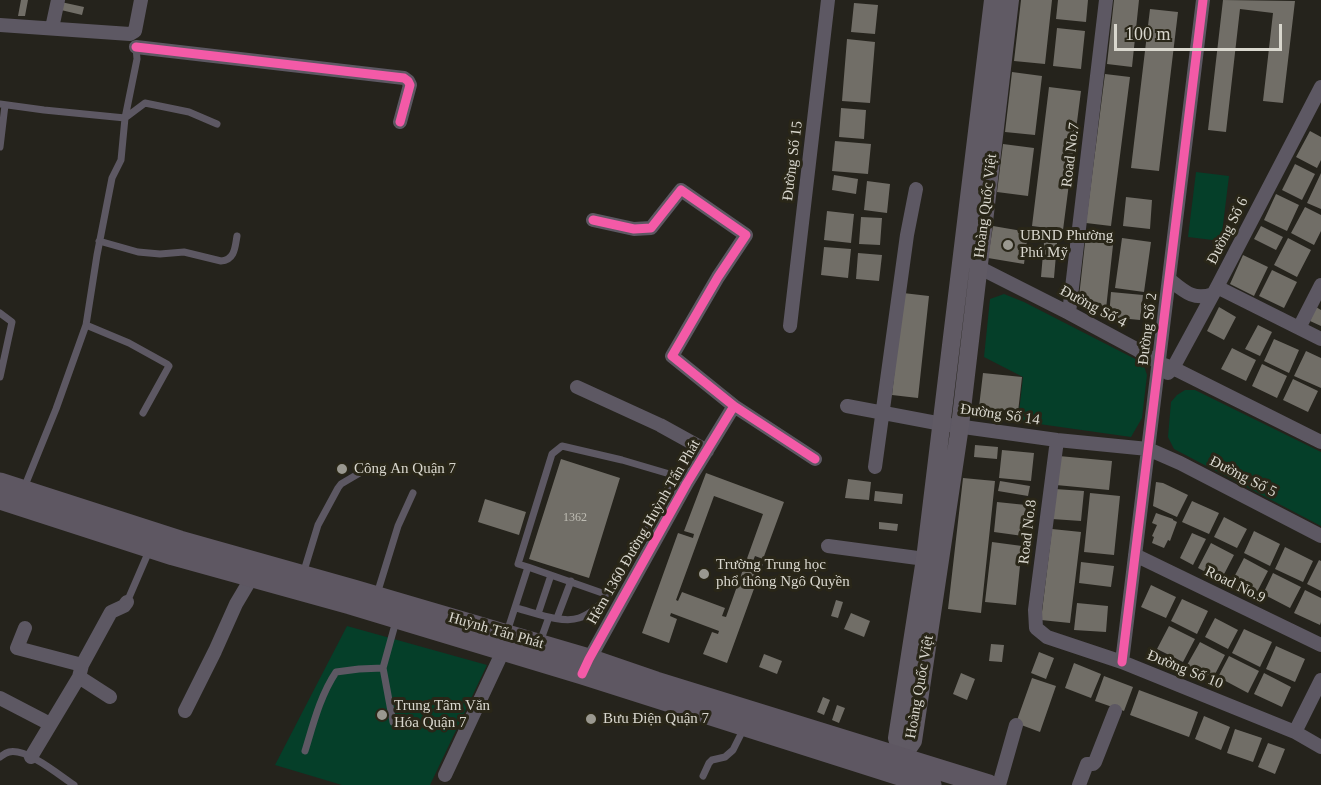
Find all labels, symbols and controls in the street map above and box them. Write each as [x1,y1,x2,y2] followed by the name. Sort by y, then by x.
[1117,12,1285,50] scale bar
[1125,24,1171,44] text: 100 m
[779,120,807,202] street label: Đường Số 15
[1058,122,1084,188] street label: Road No.7
[971,153,1001,259] street label: Hoàng Quốc Việt
[1203,195,1253,267] street label: Đường Số 6
[1020,227,1113,262] place label: UBND Phường Phú Mỹ
[1001,238,1015,252] marker: UBND Phường Phú Mỹ
[1057,282,1129,332] street label: Đường Số 4
[1135,292,1161,366] street label: Đường Số 2
[959,401,1041,429] street label: Đường Số 14
[584,436,704,628] street label: Hẻm 1360 Đường Huỳnh Tấn Phát
[1207,452,1279,502] street label: Đường Số 5
[354,460,456,478] place label: Công An Quận 7
[335,462,349,476] marker: Công An Quận 7
[1015,499,1041,565] street label: Road No.8
[563,511,587,525] house number: 1362
[716,556,850,591] place label: Trường Trung học phổ thông Ngô Quyền
[1202,563,1268,607] street label: Road No.9
[697,567,711,581] marker: Trường Trung học phổ thông Ngô Quyền
[446,609,546,653] street label: Huỳnh Tấn Phát
[902,634,938,740] street label: Hoàng Quốc Việt
[1144,647,1226,693] street label: Đường Số 10
[394,697,490,732] place label: Trung Tâm Văn Hóa Quận 7
[375,708,389,722] marker: Trung Tâm Văn Hóa Quận 7
[603,710,709,728] place label: Bưu Điện Quận 7
[584,712,598,726] marker: Bưu Điện Quận 7

